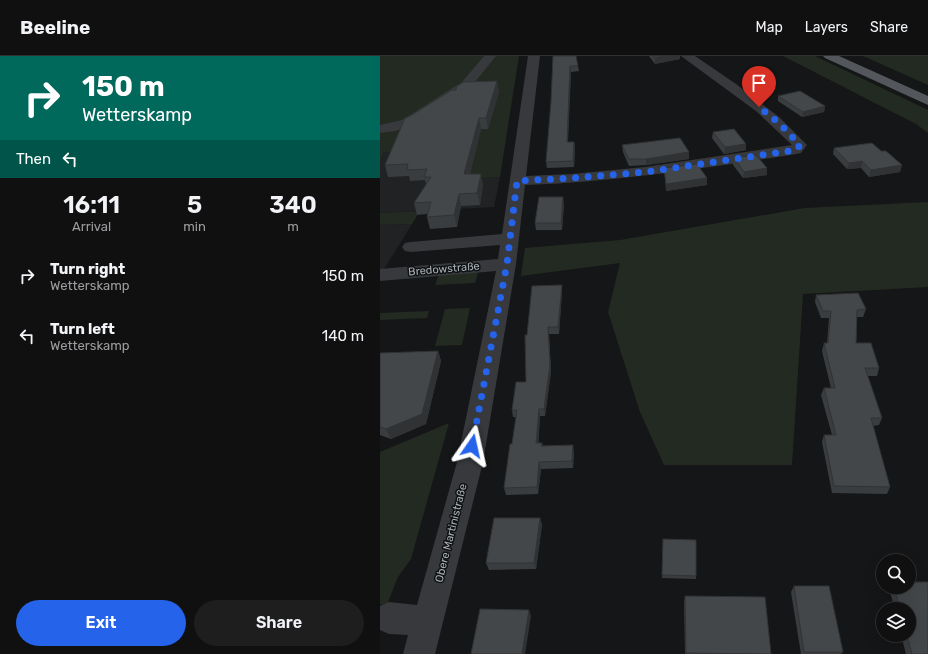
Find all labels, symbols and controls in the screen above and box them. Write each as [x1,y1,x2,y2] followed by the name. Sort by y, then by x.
[20,16,90,39] text: Beeline
[756,19,783,36] text: Map
[805,19,848,36] text: Layers
[870,19,908,36] text: Share
[742,66,776,107] pin
[82,70,165,103] text: 150 m
[16,72,68,124] icon: right
[748,72,770,94] icon: arrive
[82,104,192,126] text: Wetterskamp
[59,148,81,170] icon: left
[16,150,51,168] text: Then
[63,191,120,219] text: 16:11
[187,191,202,219] text: 5
[269,191,317,219] text: 340
[72,219,111,234] text: Arrival
[183,219,206,234] text: min
[287,219,299,234] text: m
[408,259,480,279] street label: Bredowstraße
[50,260,125,278] text: Turn right
[16,265,38,287] icon: right
[322,267,364,285] text: 150 m
[50,278,129,293] text: Wetterskamp
[50,320,115,338] text: Turn left
[16,325,38,347] icon: left
[322,327,364,345] text: 140 m
[50,338,129,353] text: Wetterskamp
[451,425,493,467] position arrow
[432,482,470,584] street label: Obere Martinistraße
[876,554,916,642] map controls
[876,554,916,594] button: search
[16,600,186,646] button: Exit
[194,600,364,646] button: Share
[876,602,916,642] button: layers

